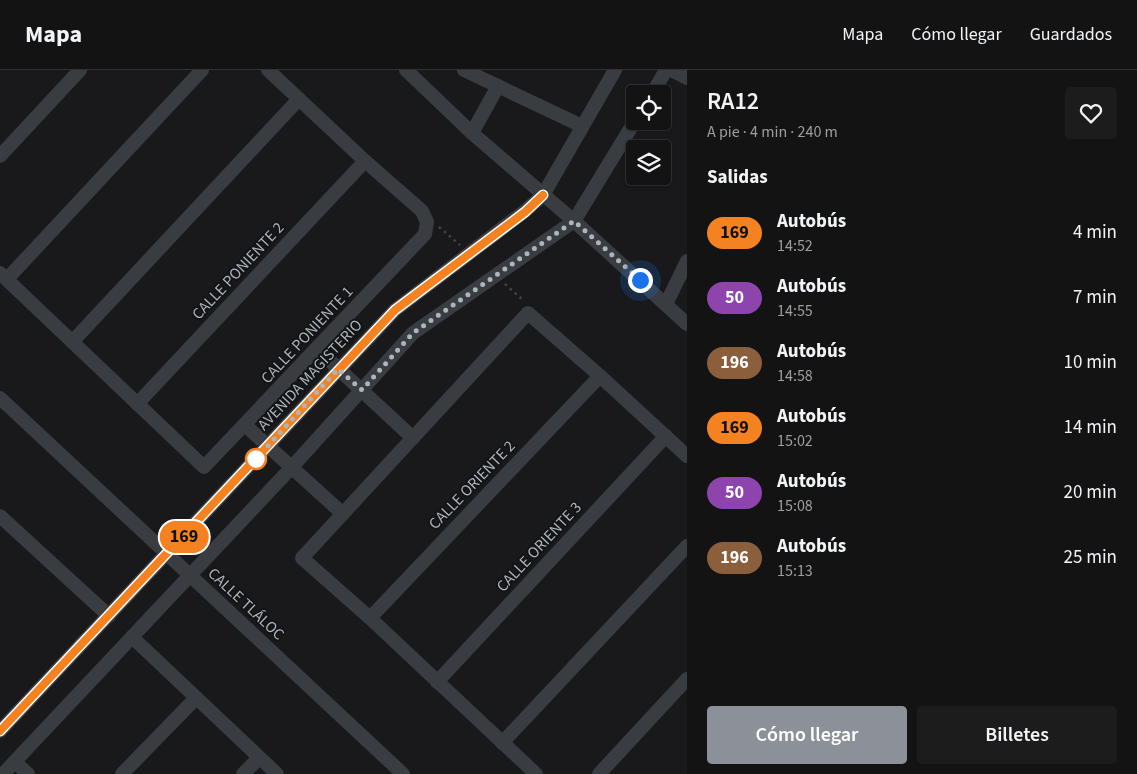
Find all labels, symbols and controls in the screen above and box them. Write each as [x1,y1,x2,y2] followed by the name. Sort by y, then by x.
[25,17,82,52] text: Mapa
[842,22,883,47] text: Mapa
[911,22,1002,47] text: Cómo llegar
[1030,22,1112,47] text: Guardados
[707,84,759,119] text: RA12
[626,85,671,185] map controls
[626,85,671,130] button: locate
[1065,87,1117,139] button: heart
[707,121,838,143] text: A pie · 4 min · 240 m
[626,140,671,185] button: layers
[707,164,768,191] text: Salidas
[777,208,846,235] text: Autobús
[187,217,289,325] street label: CALLE PONIENTE 2
[1073,219,1117,246] text: 4 min
[720,220,749,245] text: 169
[777,235,813,257] text: 14:52
[628,268,653,293] your location
[777,273,846,300] text: Autobús
[256,281,358,389] street label: CALLE PONIENTE 1
[1073,284,1117,311] text: 7 min
[725,285,744,310] text: 50
[777,300,813,322] text: 14:55
[253,315,367,435] street label: AVENIDA MAGISTERIO
[777,338,846,365] text: Autobús
[1063,349,1117,376] text: 10 min
[720,350,749,375] text: 196
[777,365,813,387] text: 14:58
[777,403,846,430] text: Autobús
[1063,414,1117,441] text: 14 min
[720,415,749,440] text: 169
[777,430,813,452] text: 15:02
[424,436,520,534] street label: CALLE ORIENTE 2
[245,448,267,470] unlabelled marker
[777,468,846,495] text: Autobús
[1063,479,1117,506] text: 20 min
[725,480,744,505] text: 50
[777,495,813,517] text: 15:08
[491,497,587,597] street label: CALLE ORIENTE 3
[155,521,213,553] line badge: 169
[170,524,198,549] text: 169
[777,533,846,560] text: Autobús
[1063,544,1117,571] text: 25 min
[720,545,749,570] text: 196
[777,560,813,582] text: 15:13
[203,563,289,645] street label: CALLE TLÁLOC
[707,706,907,764] button: Cómo llegar
[917,706,1117,764] button: Billetes

